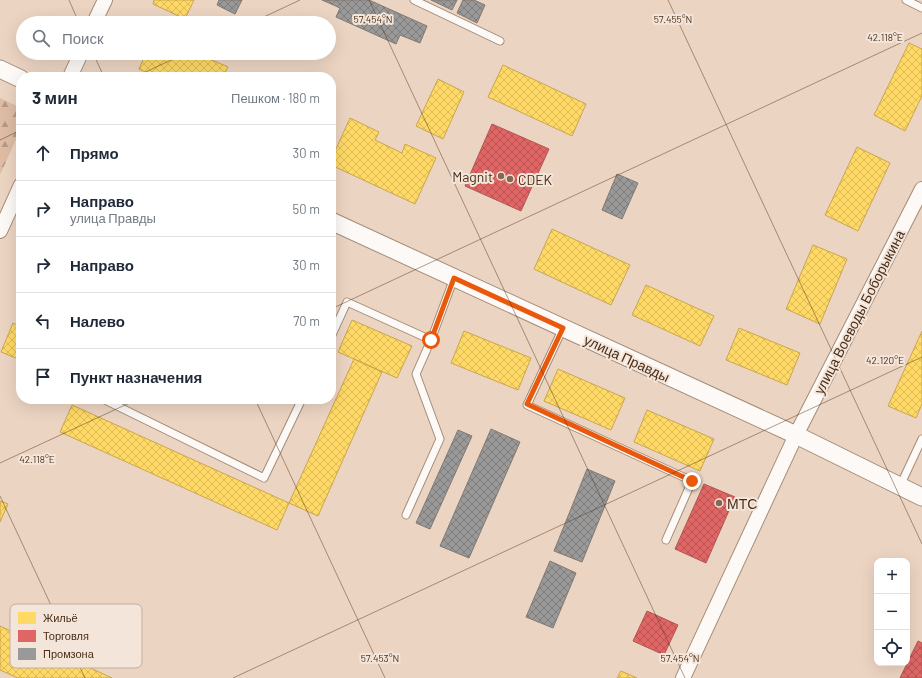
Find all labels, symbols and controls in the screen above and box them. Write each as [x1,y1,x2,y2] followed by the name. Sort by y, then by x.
[354,13,392,25] text: 57.454°N
[654,13,692,25] text: 57.455°N
[16,16,336,60] search box
[30,27,52,49] icon: search
[62,29,104,47] text: Поиск
[867,31,903,43] text: 42.118°E
[32,87,78,107] text: 3 мин
[231,90,320,106] text: Пешком · 180 m
[32,142,54,164] icon: ahead
[70,144,119,162] text: Прямо
[293,145,320,161] text: 30 m
[452,168,493,185] place label: Magnit
[496,171,506,181] marker: Magnit
[518,171,553,188] place label: CDEK
[505,174,515,184] marker: CDEK
[70,192,134,210] text: Направо
[32,198,54,220] icon: right
[293,201,320,217] text: 50 m
[70,210,156,226] text: улица Правды
[810,227,908,397] street label: улица Воеводы Боборыкина
[32,254,54,276] icon: right
[70,256,134,274] text: Направо
[293,257,320,273] text: 30 m
[32,310,54,332] icon: left
[70,312,125,330] text: Налево
[293,313,320,329] text: 70 m
[422,331,440,349] route start
[582,331,672,385] street label: улица Правды
[866,354,904,366] text: 42.120°E
[32,366,54,388] icon: arrive
[70,368,202,386] text: Пункт назначения
[19,453,55,465] text: 42.118°E
[683,472,701,490] route end
[727,495,757,512] place label: МТС
[714,498,724,508] marker: МТС
[874,558,910,666] map controls
[874,558,910,594] button: +
[874,594,910,630] button: −
[10,604,142,668] legend
[43,611,78,624] text: Жильё
[43,629,89,642] text: Торговля
[874,630,910,666] button: locate
[43,647,95,660] text: Промзона
[361,652,399,664] text: 57.453°N
[661,652,699,664] text: 57.454°N

